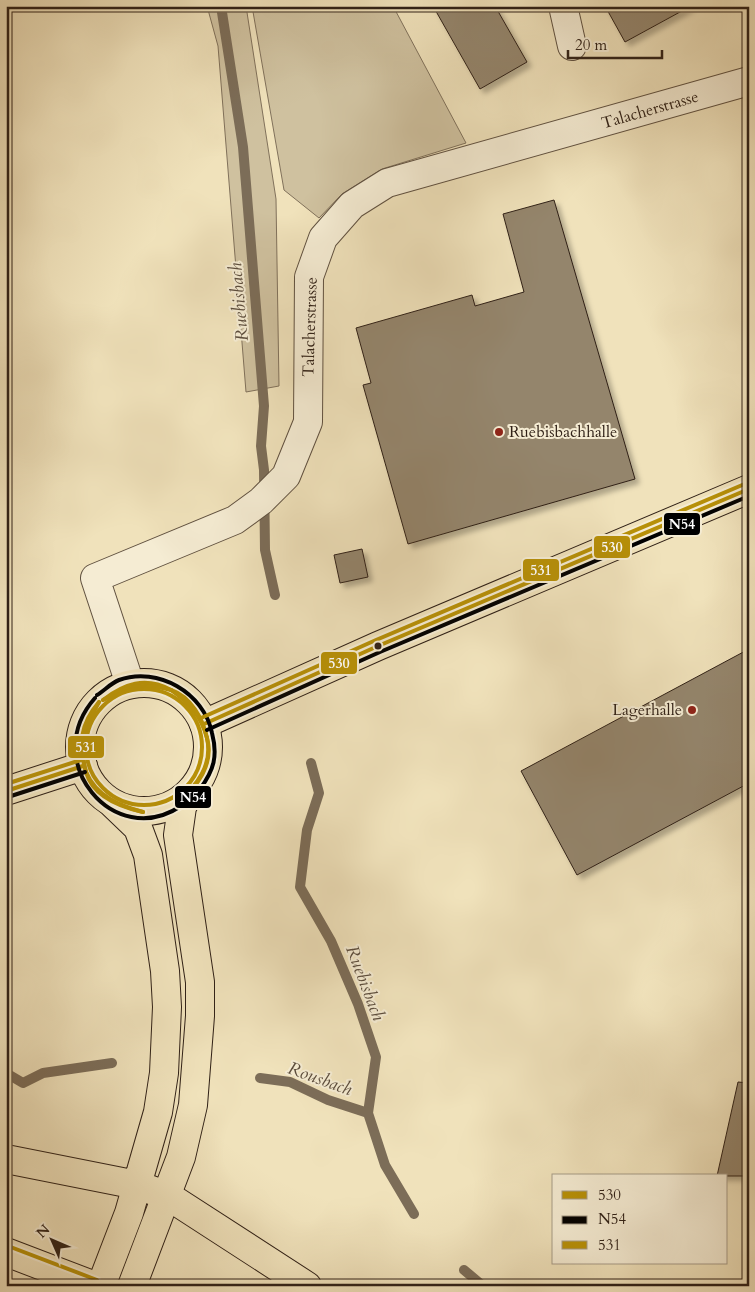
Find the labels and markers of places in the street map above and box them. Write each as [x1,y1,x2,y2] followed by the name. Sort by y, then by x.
[509,421,617,443] place label: Ruebisbachhalle
[493,426,505,438] marker: Ruebisbachhalle
[373,641,383,651] unlabelled marker
[612,699,682,721] place label: Lagerhalle
[686,704,698,716] marker: Lagerhalle

